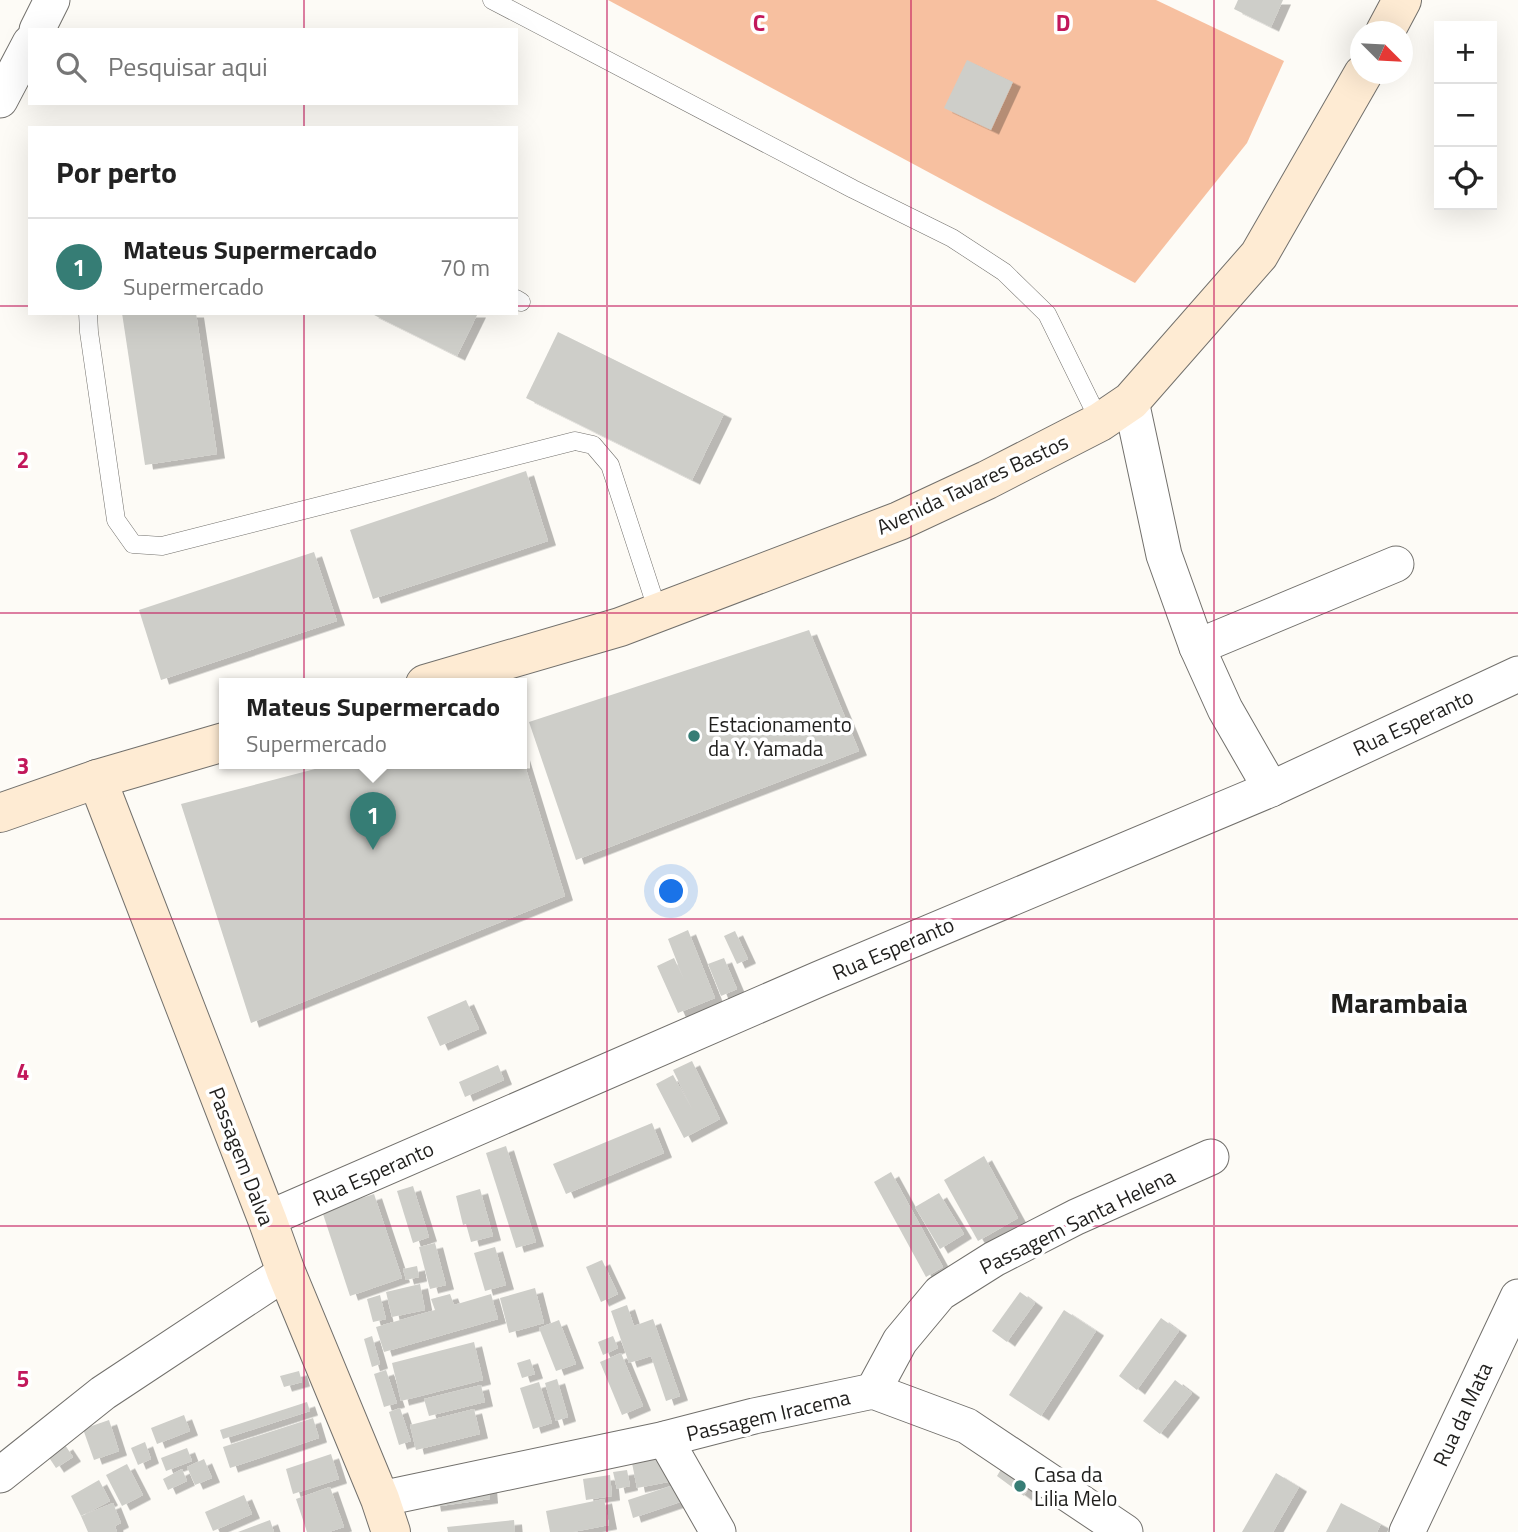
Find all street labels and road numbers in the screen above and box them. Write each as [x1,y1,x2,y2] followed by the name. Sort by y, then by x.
[871,425,1073,543] street label: Avenida Tavares Bastos
[1347,680,1479,764] street label: Rua Esperanto
[827,908,959,988] street label: Rua Esperanto
[201,1082,283,1230] street label: Passagem Dalva
[307,1132,439,1214] street label: Rua Esperanto
[974,1159,1181,1282] street label: Passagem Santa Helena
[1424,1356,1500,1471] street label: Rua da Mata
[683,1381,853,1449] street label: Passagem Iracema

